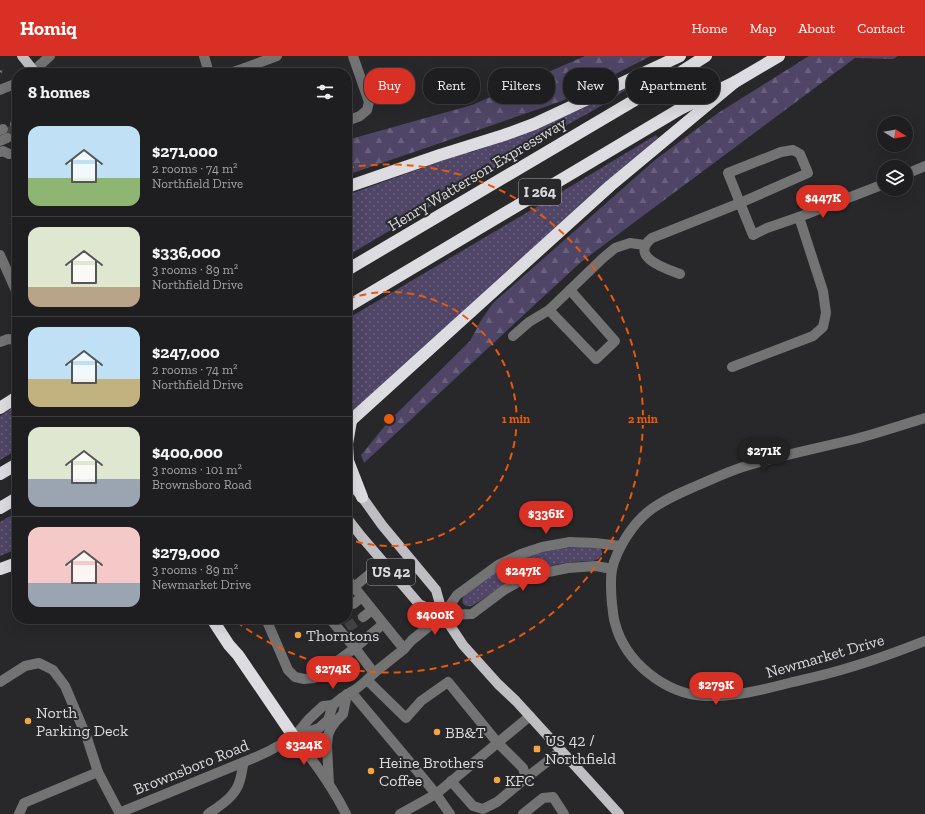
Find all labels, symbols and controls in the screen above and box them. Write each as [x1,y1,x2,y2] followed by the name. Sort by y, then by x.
[20,17,77,40] text: Homiq
[692,20,728,37] text: Home
[750,20,776,37] text: Map
[798,20,835,37] text: About
[857,20,905,37] text: Contact
[364,68,415,104] chip: Buy
[423,68,480,104] chip: Rent
[488,68,555,104] chip: Filters
[563,68,618,104] chip: New
[626,68,720,104] chip: Apartment
[314,81,336,103] icon: filters
[28,82,90,102] text: 8 homes
[384,113,570,235] street label: Henry Watterson Expressway
[877,116,913,152] north arrow
[877,116,913,196] map controls
[152,141,218,161] text: $271,000
[60,142,108,190] icon: home
[877,160,913,196] button: layers
[152,161,238,176] text: 2 rooms · 74 m²
[152,176,243,191] text: Northfield Drive
[519,179,561,205] road number: I 264
[795,185,851,219] pin: $447K
[805,190,841,205] text: $447K
[152,242,221,262] text: $336,000
[60,243,108,291] icon: home
[152,262,238,277] text: 3 rooms · 89 m²
[152,277,243,292] text: Northfield Drive
[152,342,220,362] text: $247,000
[60,343,108,391] icon: home
[152,362,238,377] text: 2 rooms · 74 m²
[152,377,243,392] text: Northfield Drive
[382,412,396,426] centre of rings
[502,412,530,426] text: 1 min
[628,412,658,426] text: 2 min
[736,438,792,472] pin: $271K
[152,442,223,462] text: $400,000
[60,443,108,491] icon: home
[747,443,781,458] text: $271K
[152,462,242,477] text: 3 rooms · 101 m²
[152,477,252,492] text: Brownsboro Road
[518,501,574,535] pin: $336K
[528,506,564,521] text: $336K
[152,542,220,562] text: $279,000
[60,543,108,591] icon: home
[495,558,551,592] pin: $247K
[367,559,415,585] road number: US 42
[152,562,238,577] text: 3 rooms · 89 m²
[505,563,541,578] text: $247K
[152,577,251,592] text: Newmarket Drive
[407,602,463,636] pin: $400K
[416,607,454,622] text: $400K
[306,626,379,645] place label: Thorntons
[293,630,303,640] marker: Thorntons
[764,630,886,682] street label: Newmarket Drive
[305,656,361,690] pin: $274K
[315,661,351,676] text: $274K
[688,672,744,706] pin: $279K
[698,677,734,692] text: $279K
[36,703,129,740] place label: North Parking Deck
[23,716,33,726] marker: North Parking Deck
[445,723,486,742] place label: BB&T
[432,727,442,737] marker: BB&T
[545,731,616,768] place label: US 42 / Northfield
[276,732,332,766] pin: $324K
[131,735,252,799] street label: Brownsboro Road
[286,737,322,752] text: $324K
[532,744,542,754] marker: US 42 / Northfield
[379,753,484,790] place label: Heine Brothers Coffee
[366,766,376,776] marker: Heine Brothers Coffee
[505,771,535,790] place label: KFC
[492,775,502,785] marker: KFC

